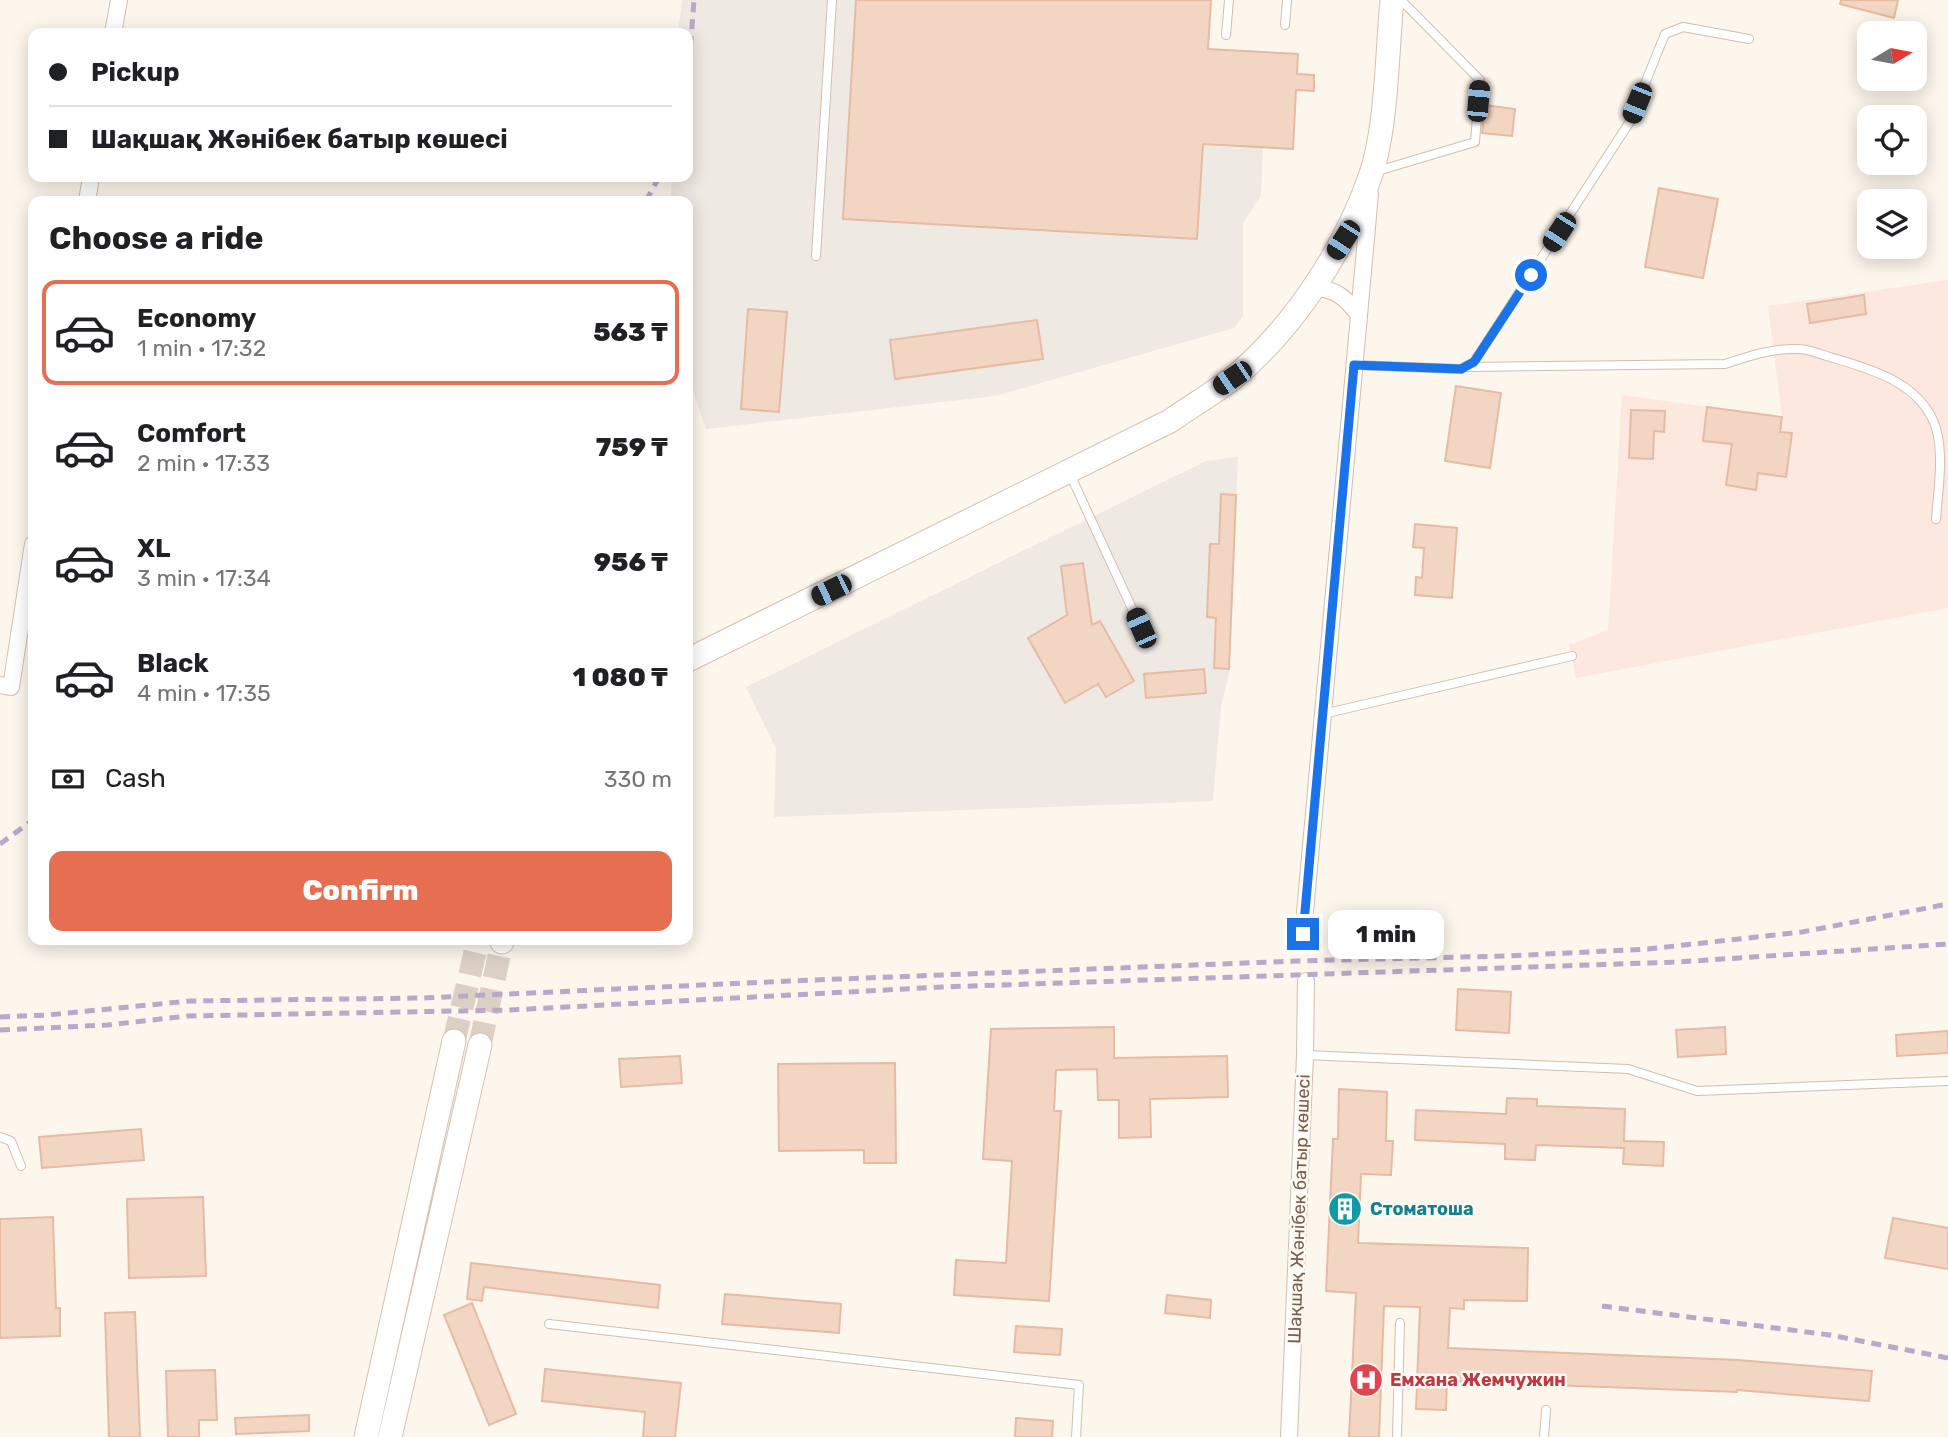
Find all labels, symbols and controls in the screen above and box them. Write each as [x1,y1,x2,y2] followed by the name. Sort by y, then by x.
[1857,21,1927,91] north arrow
[1857,21,1927,259] map controls
[91,57,180,88] text: Pickup
[1466,79,1491,123] car
[1620,80,1655,126] car
[1857,105,1927,175] button: locate
[91,124,508,155] text: Шақшақ Жәнібек батыр көшесі
[1857,189,1927,259] button: layers
[1539,209,1580,255] car
[1323,217,1364,263] car
[49,219,263,257] text: Choose a ride
[1515,259,1547,291] route start
[53,301,116,364] icon: car
[137,303,256,334] text: Economy
[593,317,668,348] text: 563 ₸
[137,334,266,362] text: 1 min · 17:32
[1209,358,1256,398] car
[53,416,116,479] icon: car
[137,418,246,449] text: Comfort
[596,432,668,463] text: 759 ₸
[137,449,270,477] text: 2 min · 17:33
[53,531,116,594] icon: car
[137,533,170,564] text: XL
[594,547,668,578] text: 956 ₸
[137,564,271,592] text: 3 min · 17:34
[808,571,855,609] car
[1123,605,1160,651] car
[53,646,116,709] icon: car
[137,648,209,679] text: Black
[573,662,668,693] text: 1 080 ₸
[137,679,271,707] text: 4 min · 17:35
[49,760,87,798] icon: cash
[105,763,166,794] text: Cash
[604,765,672,793] text: 330 m
[49,851,672,931] button: Confirm
[1328,909,1443,958] callout: 1 min
[1287,918,1319,950] route end
[1356,920,1416,948] text: 1 min
[1283,1074,1315,1344] street label: Шақшақ Жәнібек батыр көшесі
[1326,1190,1364,1228] building icon: Стоматоша
[1370,1198,1474,1220] place label: Стоматоша
[1347,1361,1385,1399] hospital icon: Емхана Жемчужин
[1390,1369,1566,1391] place label: Емхана Жемчужин

